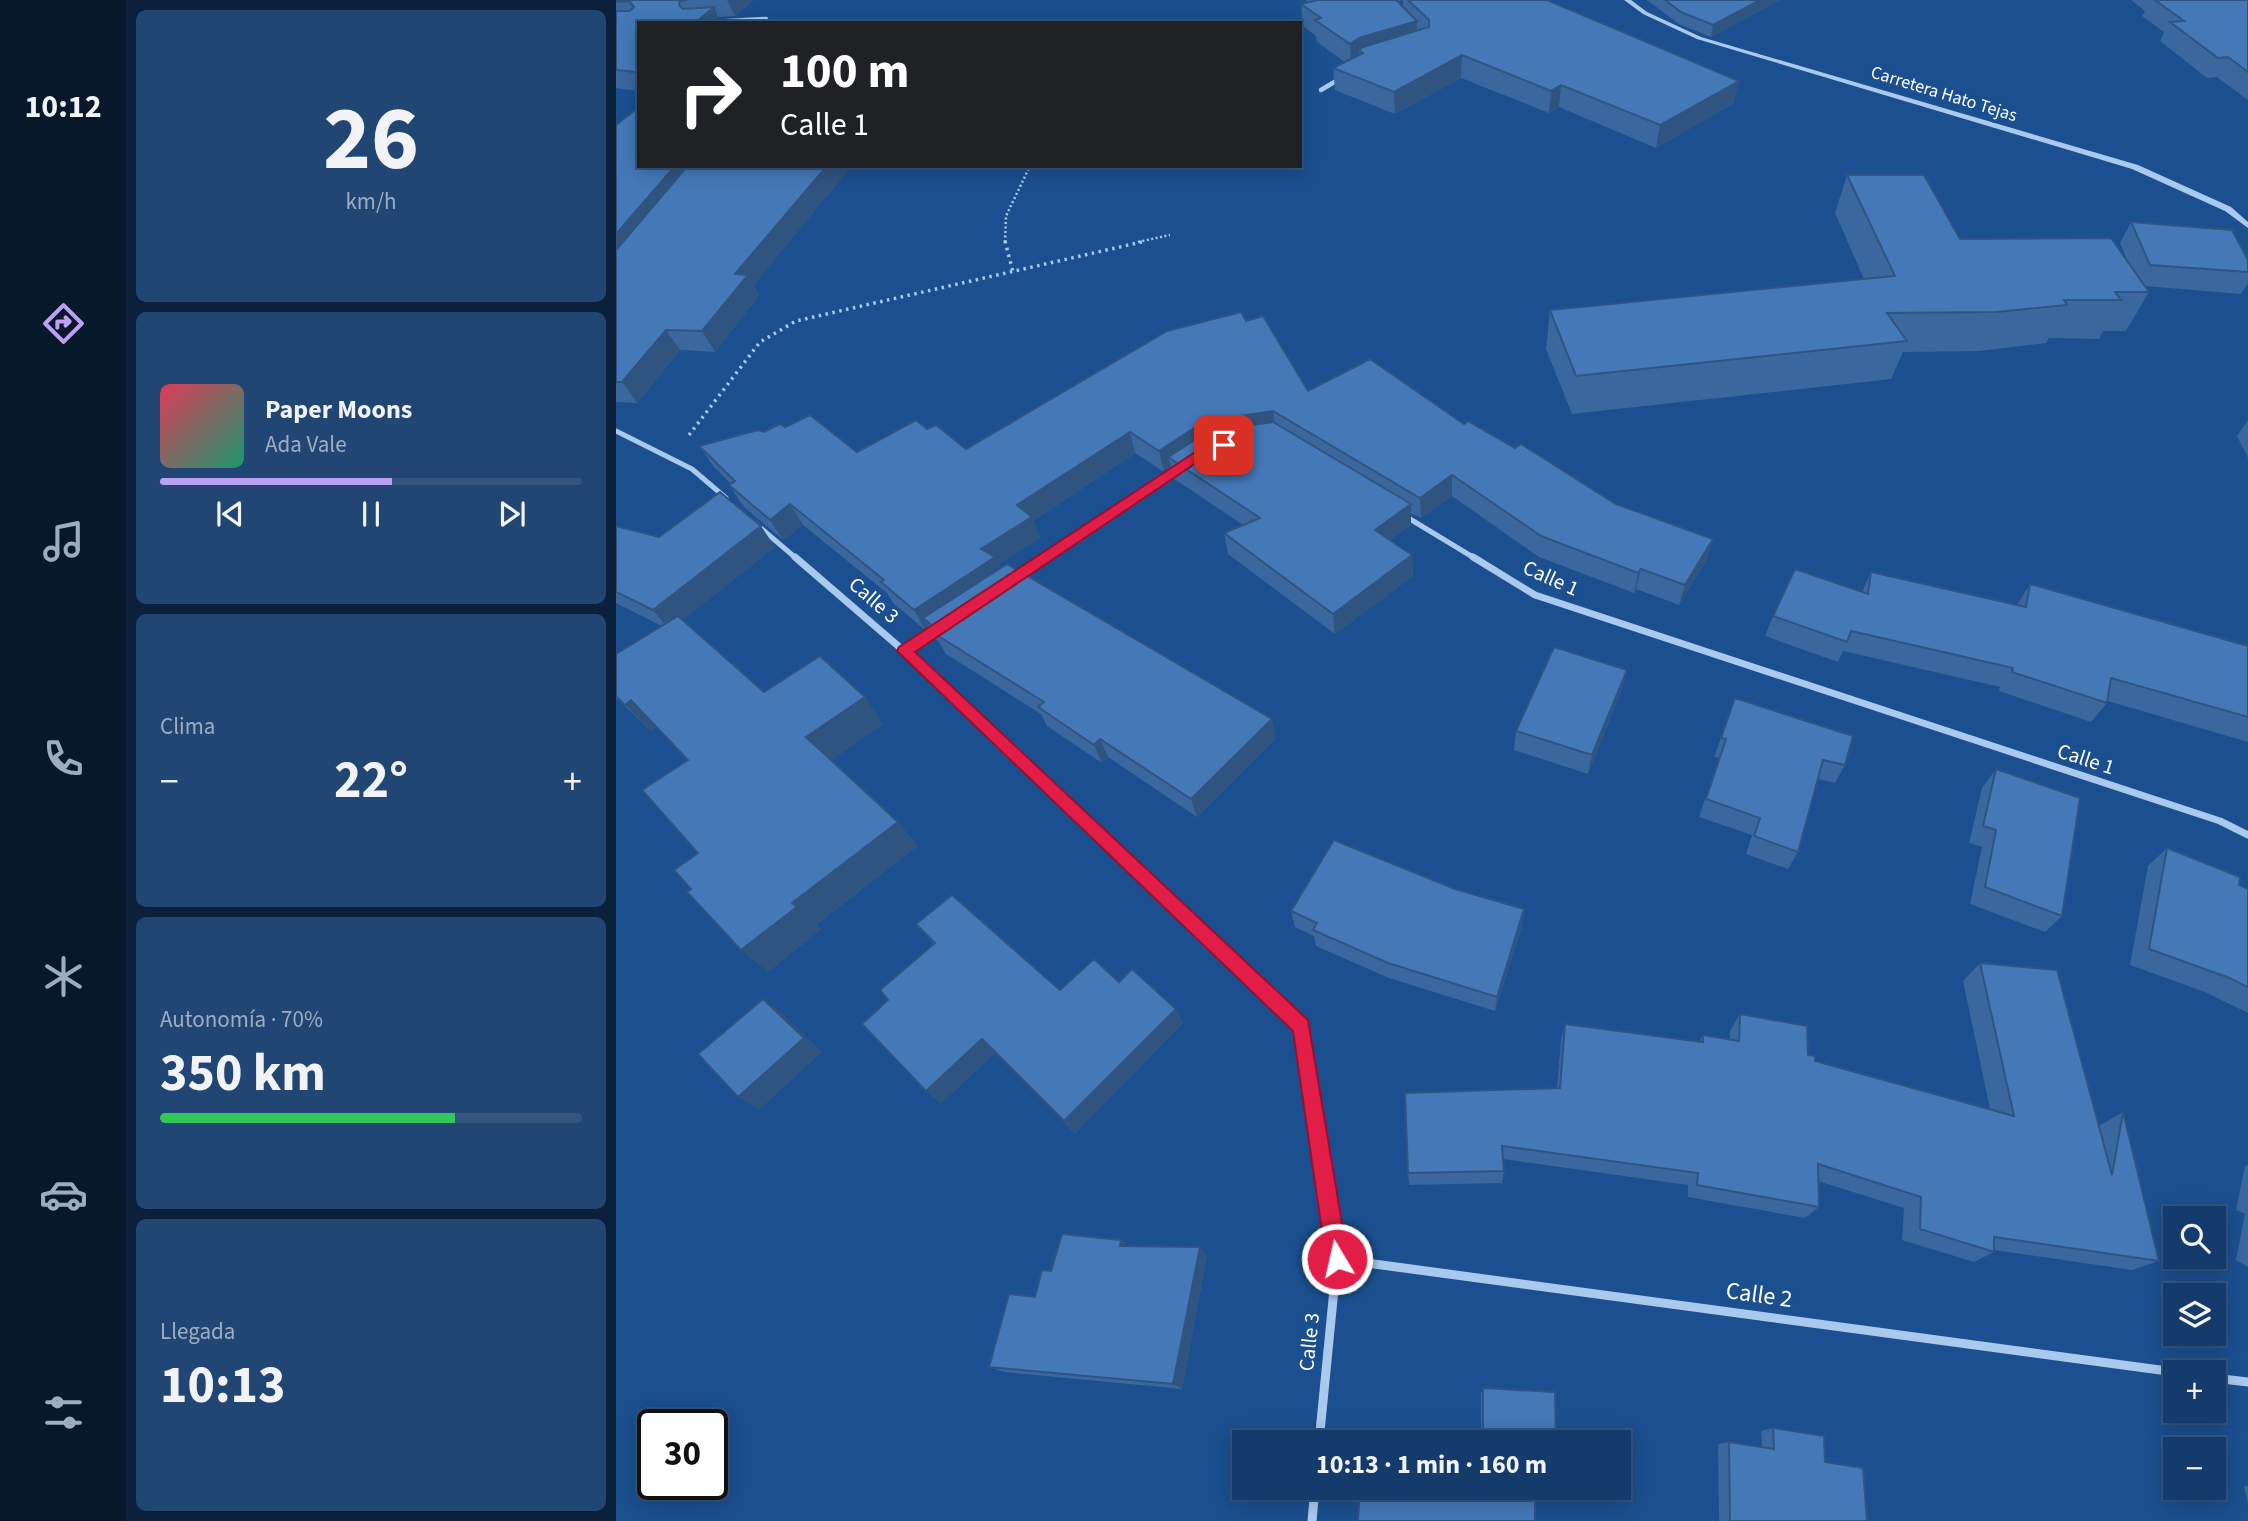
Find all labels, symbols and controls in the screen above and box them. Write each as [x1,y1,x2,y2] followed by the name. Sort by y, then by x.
[780,37,909,107] text: 100 m
[665,49,756,140] icon: right
[1868,60,2020,128] street label: Carretera Hato Tejas
[323,75,419,204] text: 26
[24,84,102,130] text: 10:12
[780,102,869,148] text: Calle 1
[345,185,397,218] text: km/h
[39,299,88,348] icon: directions
[265,391,412,428] text: Paper Moons
[1194,415,1254,475] pin
[1205,426,1243,464] icon: arrive
[265,428,347,461] text: Ada Vale
[211,495,249,533] icon: previous
[352,495,390,533] icon: pause
[493,495,531,533] icon: next
[39,517,88,566] icon: music
[1518,552,1584,604] street label: Calle 1
[842,570,906,630] street label: Calle 3
[160,710,215,743] text: Clima
[39,734,88,783] icon: phone
[2054,736,2118,782] street label: Calle 1
[334,744,408,818] text: 22°
[160,755,179,809] text: −
[563,755,582,809] text: +
[39,952,88,1001] icon: climate
[160,1003,323,1036] text: Autonomía · 70%
[160,1037,326,1111] text: 350 km
[39,1170,88,1219] icon: car
[2163,1206,2226,1500] map controls
[2163,1206,2226,1269] button: search
[1300,1222,1374,1296] position arrow
[1724,1273,1794,1317] street label: Calle 2
[2163,1283,2226,1346] button: layers
[1291,1311,1327,1373] street label: Calle 3
[160,1315,235,1348] text: Llegada
[160,1349,285,1423] text: 10:13
[2163,1360,2226,1423] button: +
[39,1388,88,1437] icon: filters
[637,1409,728,1500] speed limit sign: 30
[2163,1437,2226,1500] button: −
[1316,1446,1547,1483] text: 10:13 · 1 min · 160 m

